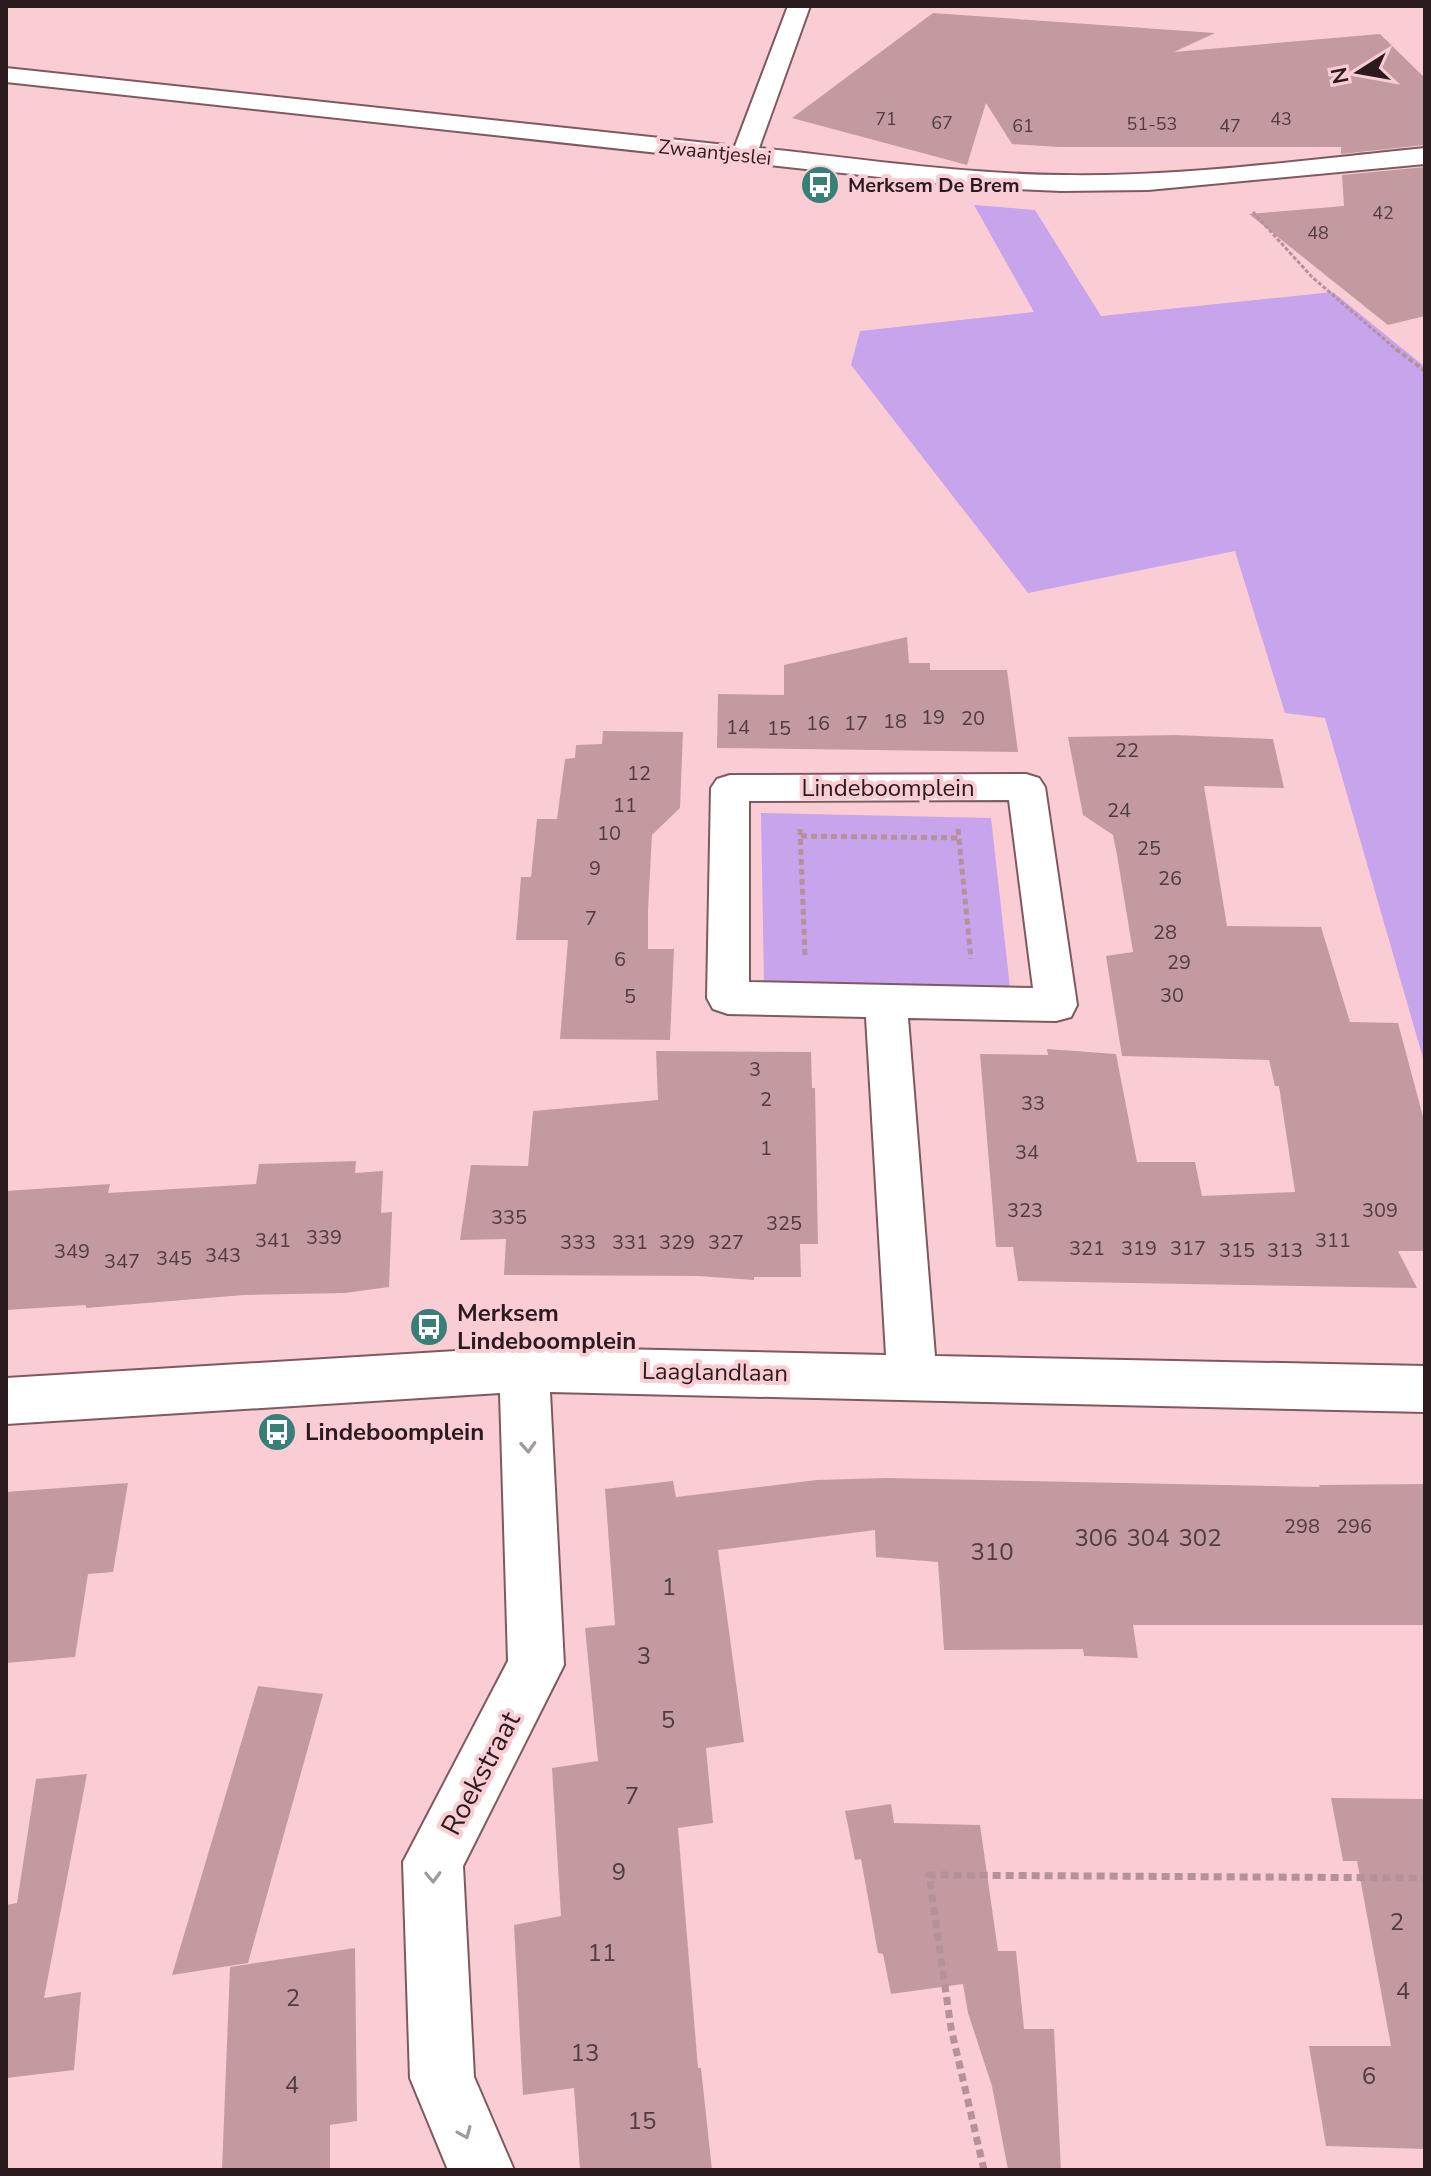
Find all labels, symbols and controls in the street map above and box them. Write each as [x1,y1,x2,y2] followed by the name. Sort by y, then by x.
[1319,32,1399,112] north arrow
[1324,65,1357,87] text: N
[875,107,897,131] house number: 71
[1270,107,1292,131] house number: 43
[931,111,953,135] house number: 67
[1127,112,1177,136] house number: 51-53
[1012,114,1034,138] house number: 61
[1219,114,1241,138] house number: 47
[657,133,773,172] street label: Zwaantjeslei
[799,164,841,206] bus stop icon: Merksem De Brem
[848,172,1019,199] place label: Merksem De Brem
[1372,201,1394,225] house number: 42
[1307,221,1329,245] house number: 48
[921,704,945,731] house number: 19
[961,705,985,732] house number: 20
[883,708,907,735] house number: 18
[806,710,830,737] house number: 16
[844,710,868,737] house number: 17
[726,714,750,741] house number: 14
[767,715,791,742] house number: 15
[1115,737,1139,764] house number: 22
[627,760,651,787] house number: 12
[801,772,975,804] street label: Lindeboomplein
[613,792,637,819] house number: 11
[1107,797,1131,824] house number: 24
[597,820,621,847] house number: 10
[1137,835,1161,862] house number: 25
[589,855,601,882] house number: 9
[1158,865,1182,892] house number: 26
[585,905,597,932] house number: 7
[1153,919,1177,946] house number: 28
[614,946,626,973] house number: 6
[1167,949,1191,976] house number: 29
[1160,982,1184,1009] house number: 30
[624,983,636,1010] house number: 5
[749,1056,761,1083] house number: 3
[760,1086,772,1113] house number: 2
[1021,1090,1045,1117] house number: 33
[760,1135,772,1162] house number: 1
[1015,1139,1039,1166] house number: 34
[1007,1197,1043,1224] house number: 323
[1362,1197,1398,1224] house number: 309
[491,1204,527,1231] house number: 335
[766,1210,802,1237] house number: 325
[306,1224,342,1251] house number: 339
[255,1227,291,1254] house number: 341
[1315,1227,1351,1254] house number: 311
[560,1229,596,1256] house number: 333
[612,1229,648,1256] house number: 331
[659,1229,695,1256] house number: 329
[708,1229,744,1256] house number: 327
[1069,1235,1105,1262] house number: 321
[1121,1235,1157,1262] house number: 319
[1170,1235,1206,1262] house number: 317
[1219,1237,1255,1264] house number: 315
[1267,1237,1303,1264] house number: 313
[54,1238,90,1265] house number: 349
[205,1242,241,1269] house number: 343
[156,1245,192,1272] house number: 345
[104,1248,140,1275] house number: 347
[457,1297,636,1357] place label: Merksem Lindeboomplein
[408,1306,450,1348] bus stop icon: Merksem Lindeboomplein
[642,1355,788,1389] street label: Laaglandlaan
[256,1411,298,1453] bus stop icon: Lindeboomplein
[305,1416,484,1448] place label: Lindeboomplein
[519,1441,536,1454] one-way arrow
[1284,1513,1320,1540] house number: 298
[1336,1513,1372,1540] house number: 296
[1074,1522,1118,1554] house number: 306
[1126,1522,1170,1554] house number: 304
[1178,1522,1222,1554] house number: 302
[970,1536,1014,1568] house number: 310
[662,1571,676,1603] house number: 1
[637,1640,651,1672] house number: 3
[661,1704,675,1736] house number: 5
[432,1705,529,1842] street label: Roekstraat
[625,1780,639,1812] house number: 7
[612,1856,626,1888] house number: 9
[425,1871,442,1884] one-way arrow
[1390,1906,1404,1938] house number: 2
[588,1937,616,1969] house number: 11
[1396,1975,1410,2007] house number: 4
[286,1982,300,2014] house number: 2
[571,2037,599,2069] house number: 13
[1362,2060,1376,2092] house number: 6
[285,2069,299,2101] house number: 4
[628,2105,656,2137] house number: 15
[455,2124,471,2139] one-way arrow

